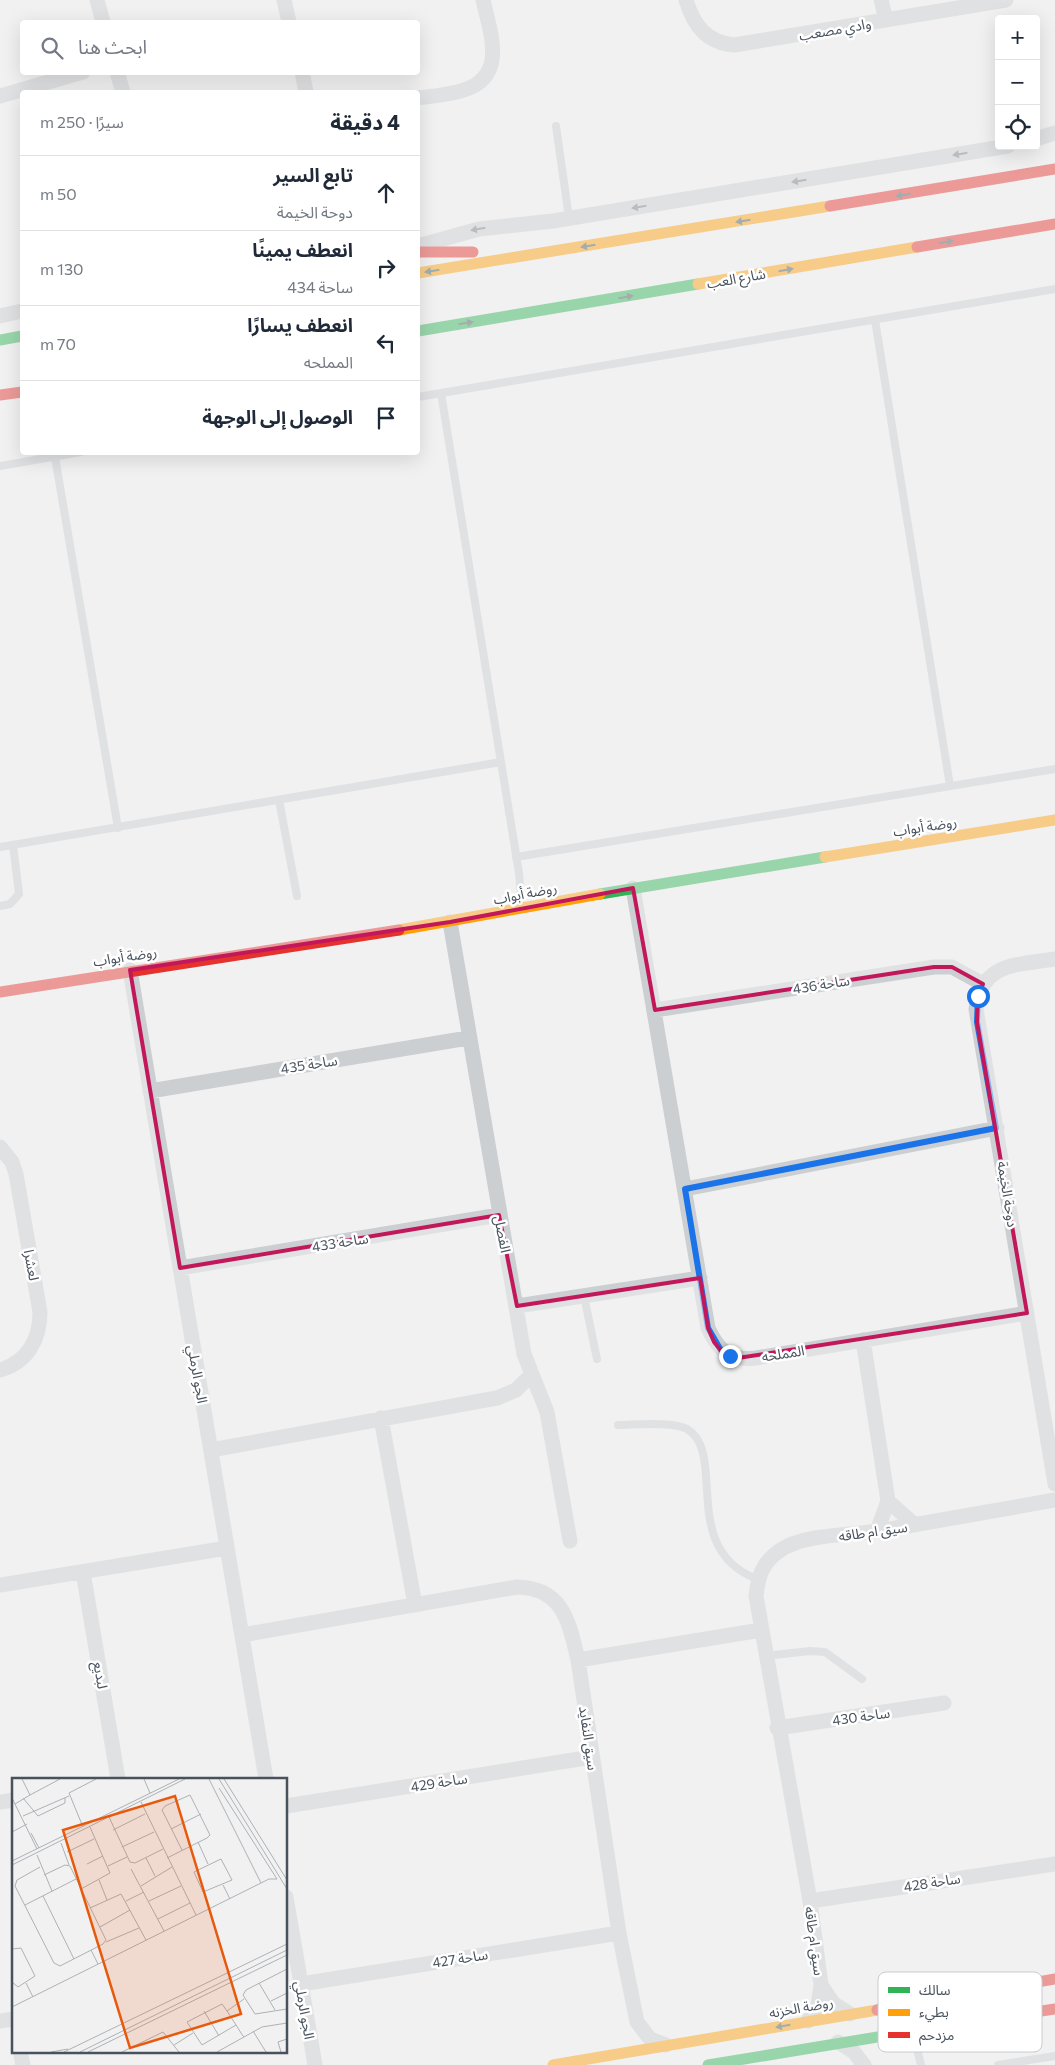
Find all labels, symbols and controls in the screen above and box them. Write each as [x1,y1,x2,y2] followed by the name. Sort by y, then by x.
[798,14,873,47] street label: وادي مصعب
[995,15,1040,150] map controls
[995,15,1040,60] button: +
[20,20,420,75] search box
[38,34,66,62] icon: search
[78,35,147,58] text: ابحث هنا
[995,60,1040,105] button: −
[995,105,1040,150] button: locate
[330,109,400,134] text: 4 دقيقة
[40,112,124,131] text: سيرًا · 250 m
[951,151,967,159] one-way arrow
[273,163,353,186] text: تابع السير
[791,177,807,185] one-way arrow
[372,179,400,207] icon: ahead
[40,184,77,203] text: 50 m
[895,191,911,199] one-way arrow
[277,202,353,221] text: دوحة الخيمة
[630,203,646,211] one-way arrow
[735,217,751,225] one-way arrow
[470,226,486,234] one-way arrow
[252,238,353,261] text: انعطف يمينًا
[939,238,955,246] one-way arrow
[579,242,595,250] one-way arrow
[372,254,400,282] icon: right
[40,259,83,278] text: 130 m
[705,264,767,294] street label: شارع العب
[779,265,795,273] one-way arrow
[424,267,440,275] one-way arrow
[287,277,353,296] text: ساحة 434
[618,293,634,301] one-way arrow
[247,313,353,336] text: انعطف يسارًا
[458,319,474,327] one-way arrow
[372,329,400,357] icon: left
[40,334,76,353] text: 70 m
[304,352,353,371] text: المملحه
[372,404,400,432] icon: arrive
[202,405,353,428] text: الوصول إلى الوجهة
[892,813,958,840] street label: روضة أبواب
[492,879,558,908] street label: روضة أبواب
[92,943,158,970] street label: روضة أبواب
[791,971,851,997] street label: ساحة 436
[967,985,990,1008] route start
[279,1051,339,1077] street label: ساحة 435
[993,1160,1022,1229] street label: دوحة الخيمة
[490,1214,515,1254] street label: الفصل
[310,1229,370,1255] street label: ساحة 433
[20,1248,43,1282] street label: لعشرا
[760,1341,806,1365] street label: المملحه
[181,1343,211,1405] street label: الجو الرملي
[719,1345,742,1368] route end
[837,1518,909,1547] street label: سيق ام طاقه
[87,1660,112,1691] street label: لبديع
[831,1704,891,1728] street label: ساحة 430
[574,1705,602,1771] street label: سيق النفايد
[409,1769,469,1795] street label: ساحة 429
[12,1778,288,2052] inset map
[902,1869,962,1895] street label: ساحة 428
[799,1905,828,1977] street label: سيق ام طاقه
[431,1945,489,1971] street label: ساحة 427
[878,1972,1042,2052] legend
[288,1979,318,2041] street label: الجو الرملي
[919,1981,951,1998] text: سالك
[767,1993,835,2022] street label: روضة الخزنه
[919,2003,949,2023] text: بطيء
[774,2022,790,2030] one-way arrow
[919,2026,954,2046] text: مزدحم

